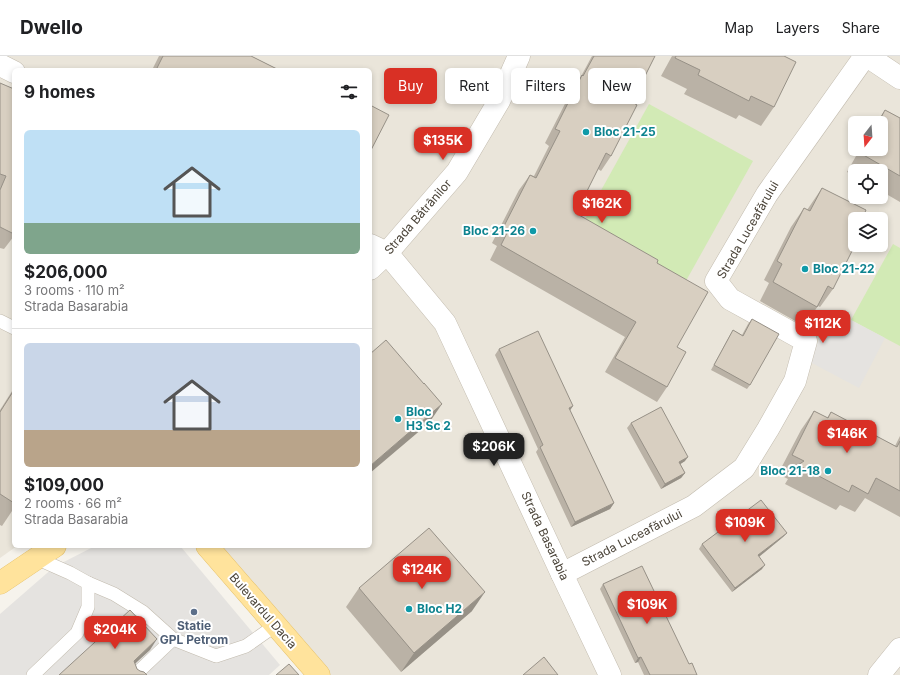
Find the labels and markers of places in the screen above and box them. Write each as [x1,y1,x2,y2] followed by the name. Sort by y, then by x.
[594,124,656,139] place label: Bloc 21-25
[415,127,471,161] pin: $135K
[581,127,591,137] marker: Bloc 21-25
[574,190,630,224] pin: $162K
[463,223,525,238] place label: Bloc 21-26
[528,226,538,236] marker: Bloc 21-26
[813,261,875,276] place label: Bloc 21-22
[800,264,810,274] marker: Bloc 21-22
[795,310,851,344] pin: $112K
[406,404,451,433] place label: Bloc H3 Sc 2
[393,414,403,424] marker: Bloc H3 Sc 2
[819,420,875,454] pin: $146K
[466,433,522,467] pin: $206K
[760,463,820,478] place label: Bloc 21-18
[823,466,833,476] marker: Bloc 21-18
[717,509,773,543] pin: $109K
[394,556,450,590] pin: $124K
[619,591,675,625] pin: $109K
[417,601,462,616] place label: Bloc H2
[404,604,414,614] marker: Bloc H2
[189,607,199,617] marker: Statie GPL Petrom
[87,616,143,650] pin: $204K
[160,618,228,647] place label: Statie GPL Petrom

